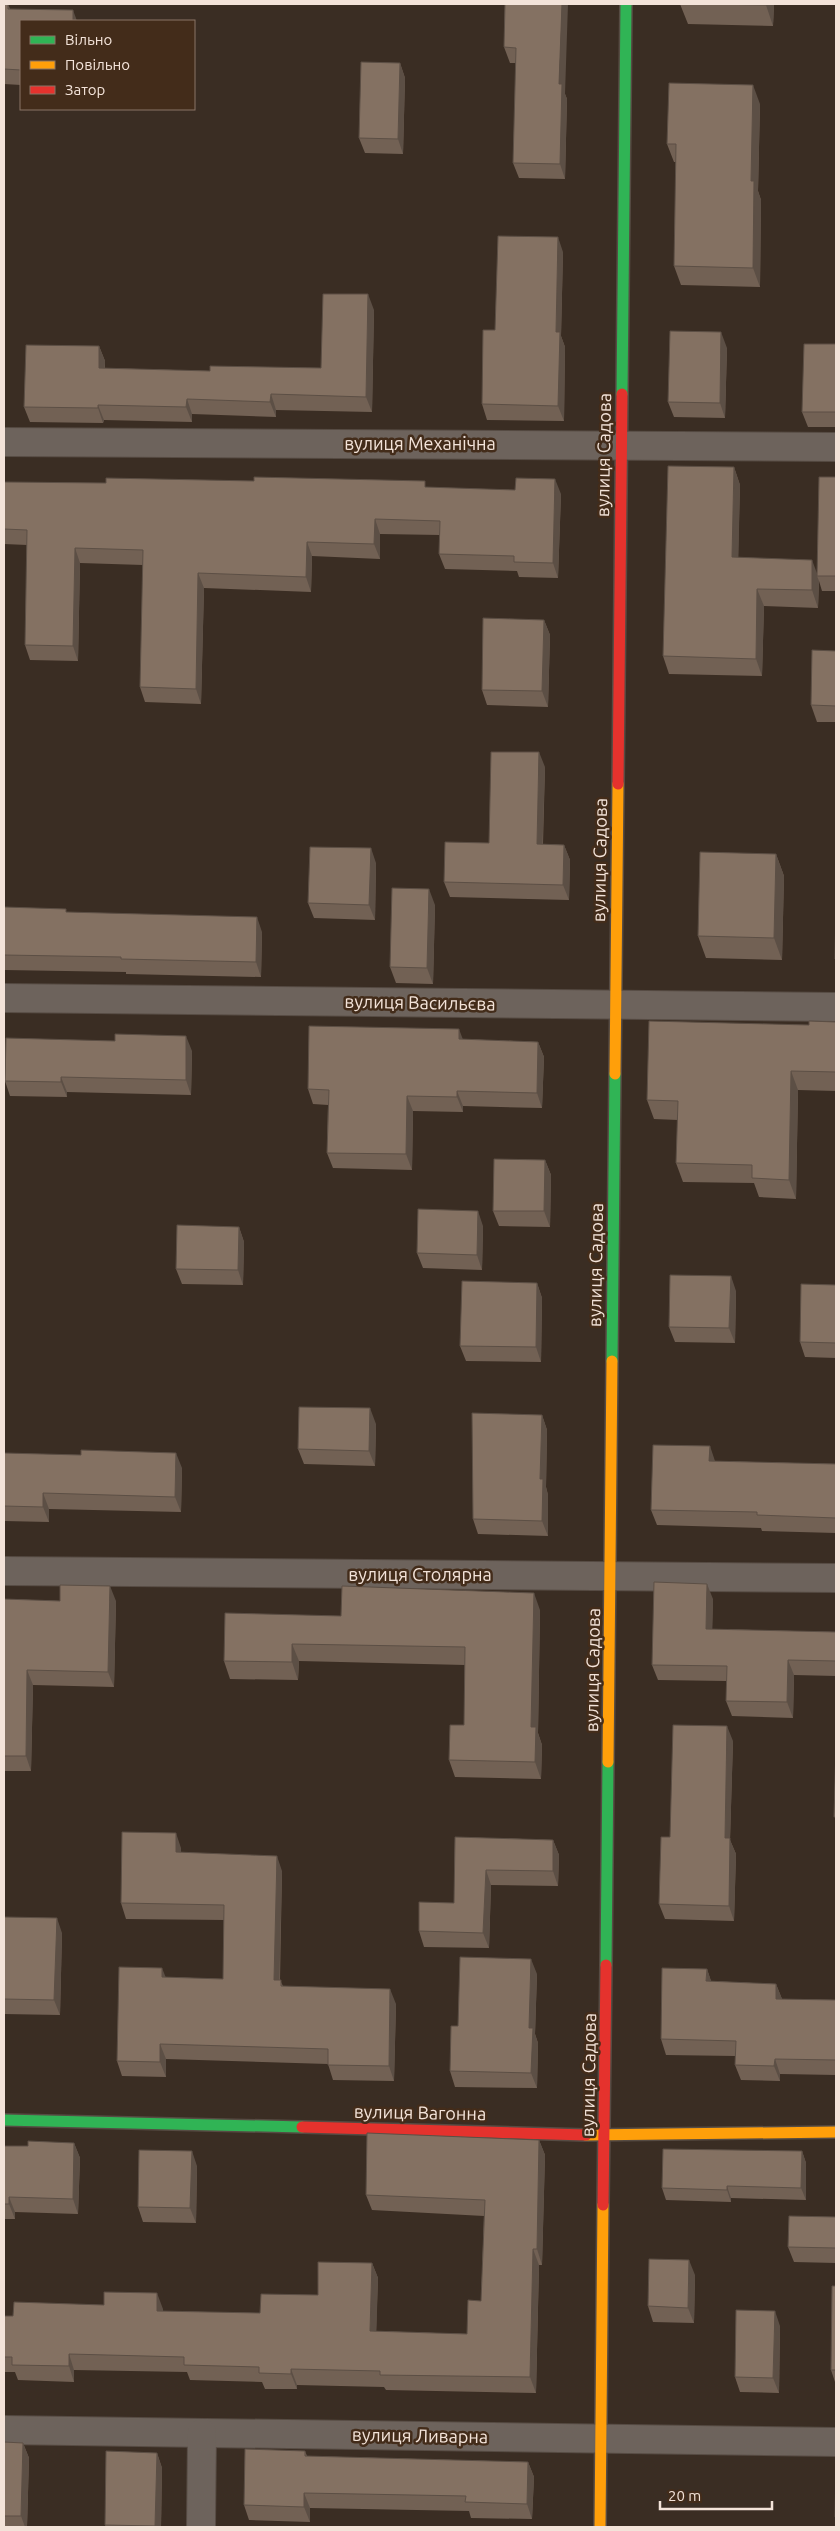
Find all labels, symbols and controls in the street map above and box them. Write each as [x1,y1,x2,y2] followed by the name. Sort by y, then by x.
[20,20,195,110] legend
[65,31,112,48] text: Вільно
[65,56,130,73] text: Повільно
[65,81,105,98] text: Затор
[592,393,614,517] street label: вулиця Садова
[344,433,496,453] street label: вулиця Механічна
[588,798,610,922] street label: вулиця Садова
[344,991,496,1013] street label: вулиця Васильєва
[584,1203,606,1327] street label: вулиця Садова
[348,1564,492,1584] street label: вулиця Столярна
[581,1608,603,1732] street label: вулиця Садова
[577,2013,599,2137] street label: вулиця Садова
[354,2101,486,2123] street label: вулиця Вагонна
[352,2424,488,2446] street label: вулиця Ливарна
[660,2478,772,2510] scale bar
[668,2487,701,2504] text: 20 m

